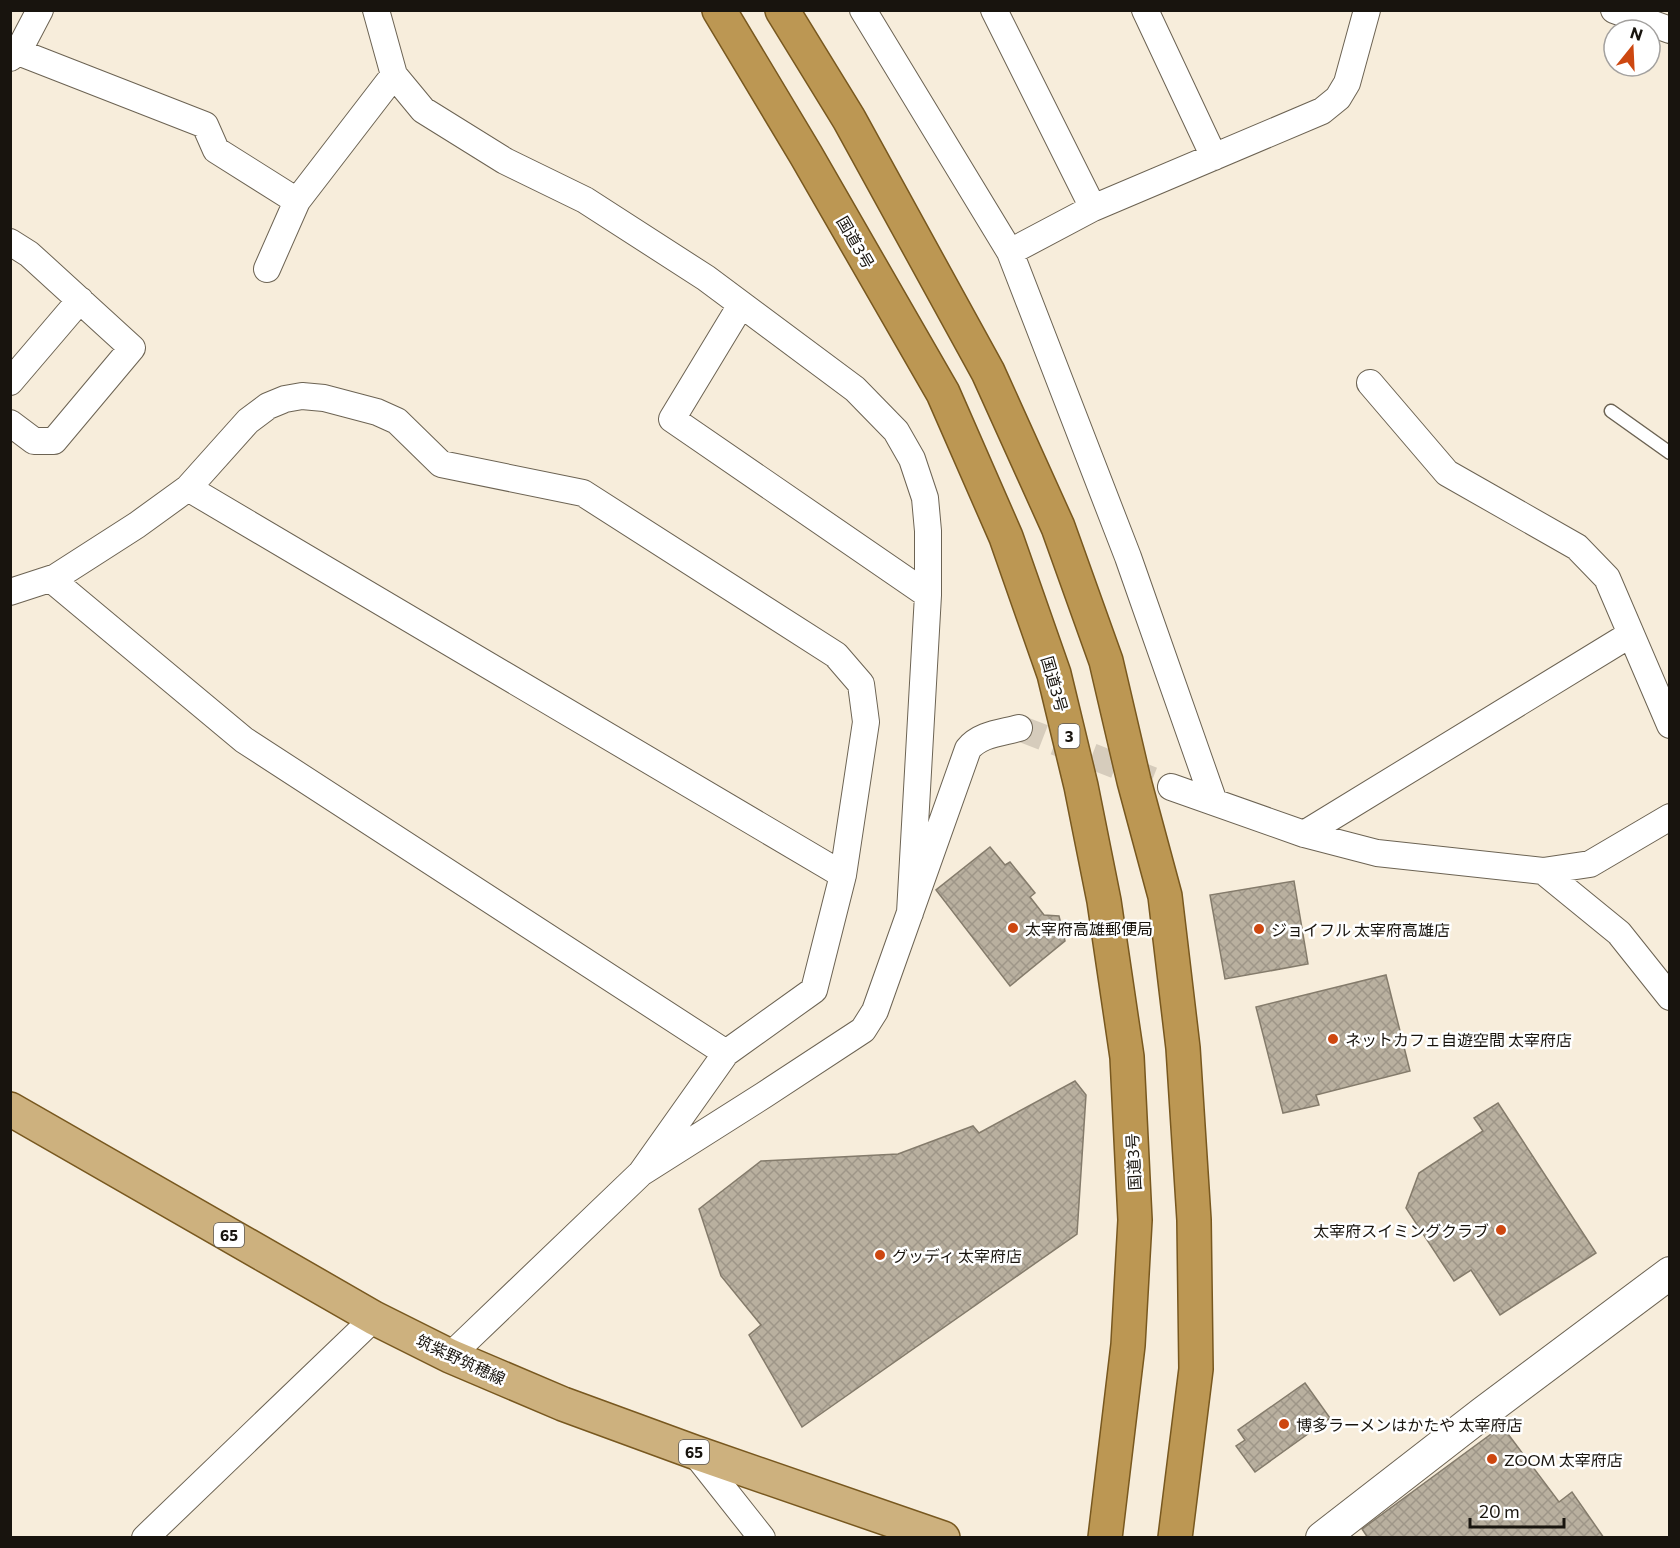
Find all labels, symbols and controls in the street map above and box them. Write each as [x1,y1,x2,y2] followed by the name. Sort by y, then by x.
[1602,18,1662,78] north arrow
[1628,22,1645,44] text: N
[833,213,879,271] street label: 国道3号
[1038,654,1072,714] street label: 国道3号
[1058,724,1080,748] road number: 3
[1025,919,1153,938] place label: 太宰府高雄郵便局
[1271,920,1450,939] place label: ジョイフル 太宰府高雄店
[1006,921,1020,935] marker: 太宰府高雄郵便局
[1252,922,1266,936] marker: ジョイフル 太宰府高雄店
[1345,1030,1572,1049] place label: ネットカフェ自遊空間 太宰府店
[1326,1032,1340,1046] marker: ネットカフェ自遊空間 太宰府店
[1122,1133,1144,1191] street label: 国道3号
[1313,1221,1489,1240] place label: 太宰府スイミングクラブ
[214,1223,244,1247] road number: 65
[1494,1223,1508,1237] marker: 太宰府スイミングクラブ
[892,1246,1022,1265] place label: グッディ 太宰府店
[873,1248,887,1262] marker: グッディ 太宰府店
[413,1330,509,1388] street label: 筑紫野筑穂線
[1296,1415,1522,1434] place label: 博多ラーメンはかたや 太宰府店
[1277,1417,1291,1431] marker: 博多ラーメンはかたや 太宰府店
[679,1440,709,1464] road number: 65
[1504,1450,1623,1469] place label: ZOOM 太宰府店
[1485,1452,1499,1466] marker: ZOOM 太宰府店
[1470,1491,1564,1529] scale bar
[1479,1500,1520,1522] text: 20 m

